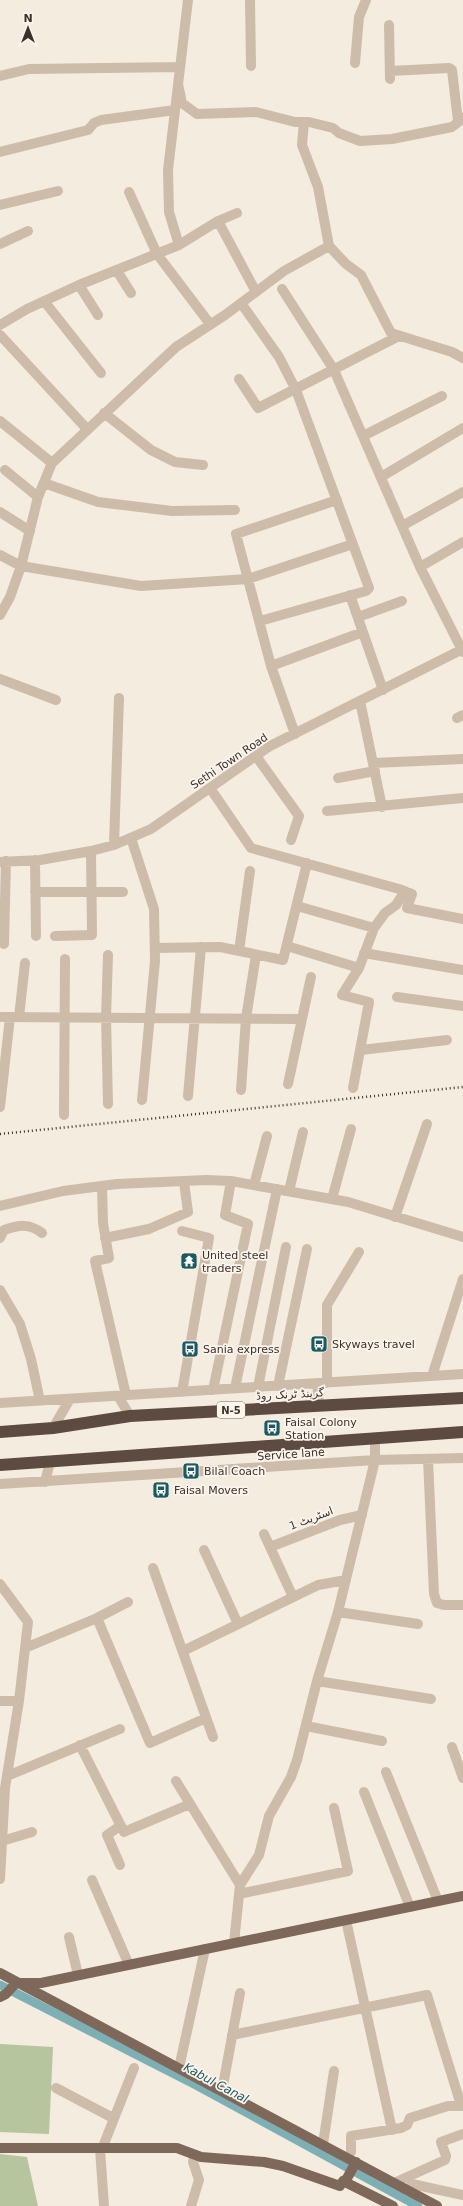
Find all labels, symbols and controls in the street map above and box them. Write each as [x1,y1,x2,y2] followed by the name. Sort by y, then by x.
[8,8,48,48] north arrow
[23,12,33,25] text: N
[188,731,270,792] street label: Sethi Town Road
[202,1249,268,1275] place label: United steel traders
[179,1251,199,1271] temple icon: United steel traders
[309,1334,329,1354] bus stop icon: Skyways travel
[332,1338,415,1351] place label: Skyways travel
[180,1339,200,1359] bus stop icon: Sania express
[203,1343,280,1356] place label: Sania express
[256,1386,325,1403] street label: گرینڈ ٹرنک روڈ
[217,1402,245,1418] road number: N-5
[285,1416,357,1442] place label: Faisal Colony Station
[262,1418,282,1438] bus stop icon: Faisal Colony Station
[257,1446,325,1463] street label: Service lane
[181,1461,201,1481] bus stop icon: Bilal Coach
[204,1465,265,1478] place label: Bilal Coach
[151,1480,171,1500] bus stop icon: Faisal Movers
[174,1484,248,1497] place label: Faisal Movers
[287,1504,335,1533] street label: اسٹریٹ 1
[181,2060,251,2106] water label: Kabul Canal

